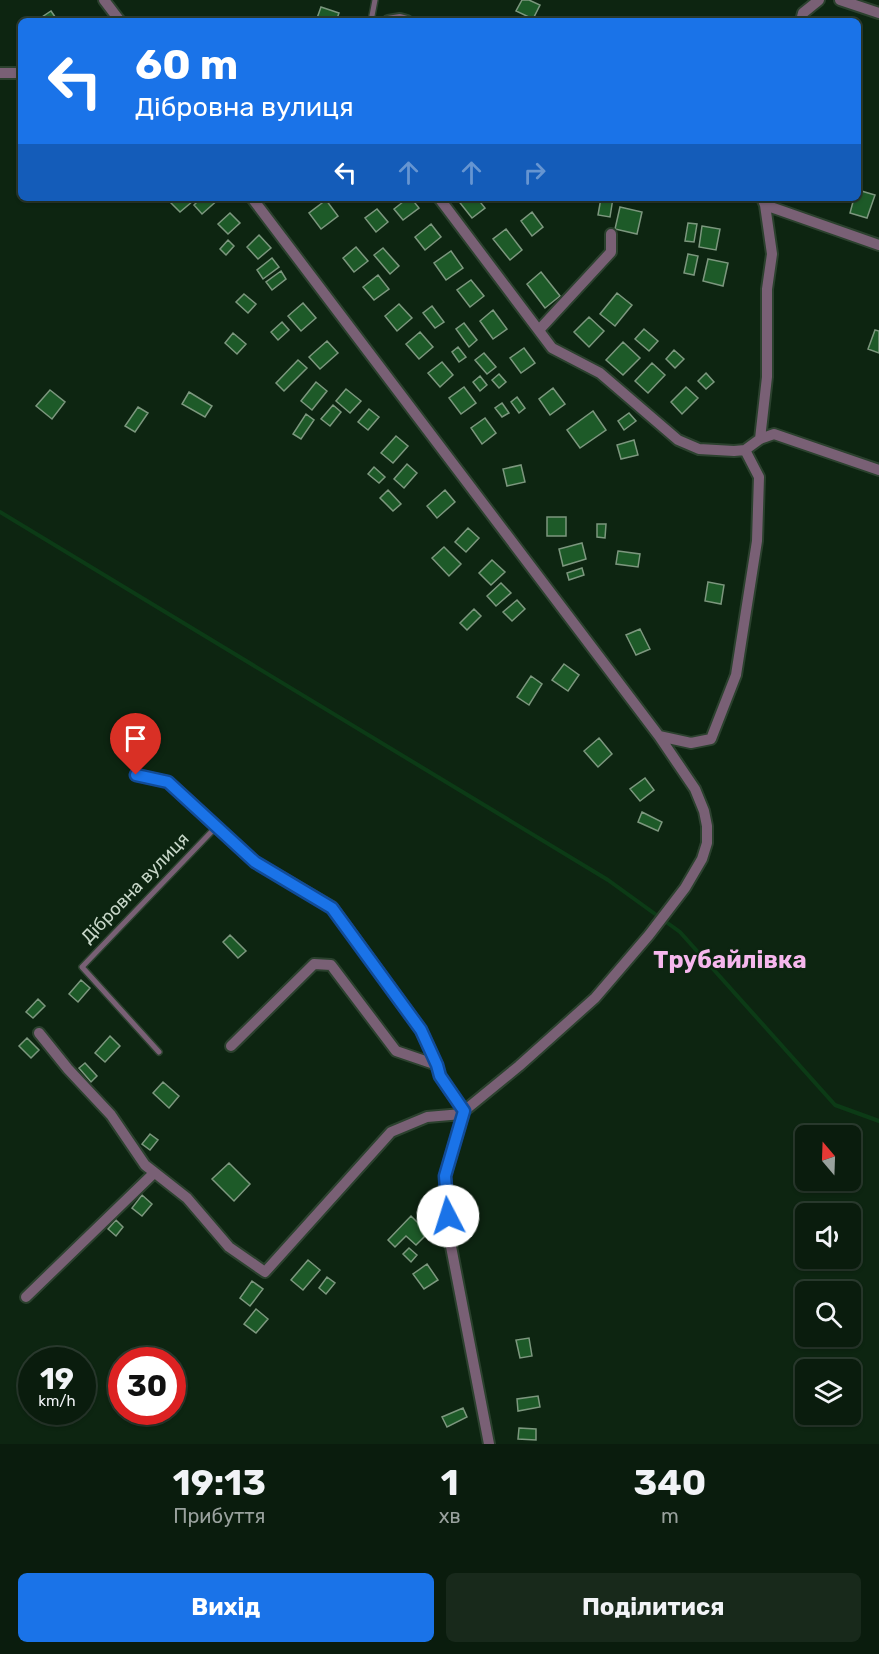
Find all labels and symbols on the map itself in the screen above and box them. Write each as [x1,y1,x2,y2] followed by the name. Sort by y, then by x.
[110,713,161,775] pin
[76,828,194,948] street label: Дібровна вулиця
[653,946,807,974] district label: Трубайлівка
[795,1125,861,1191] north arrow
[416,1184,480,1248] position arrow
[108,1347,186,1425] speed limit sign: 30

